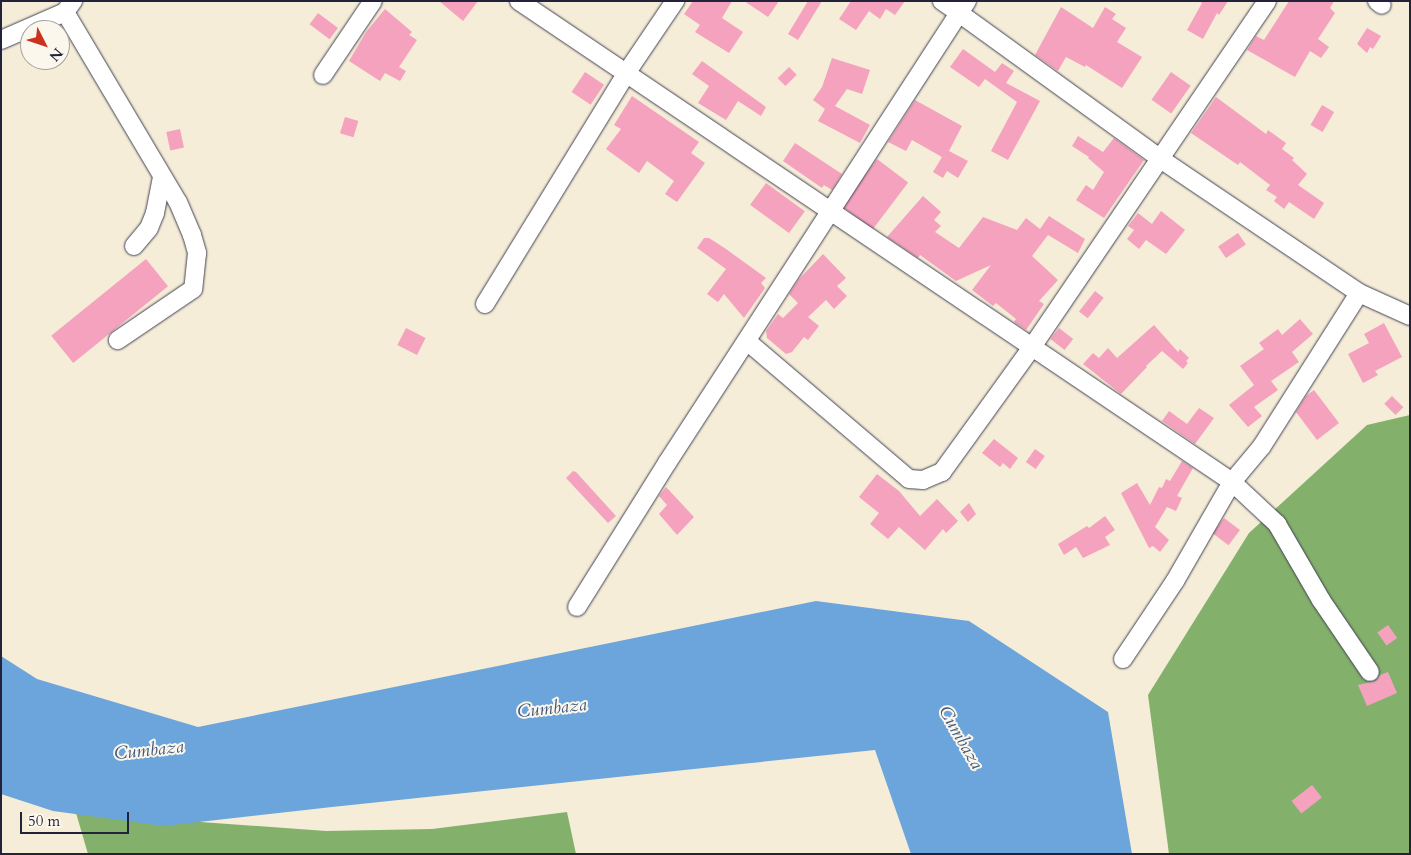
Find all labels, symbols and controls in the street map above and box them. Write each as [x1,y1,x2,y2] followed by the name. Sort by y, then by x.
[20,20,70,70] north arrow
[45,44,67,65] text: N
[516,695,588,723] water label: Cumbaza
[933,702,987,774] water label: Cumbaza
[113,737,185,765] water label: Cumbaza
[22,802,131,834] scale bar
[28,811,60,831] text: 50 m

